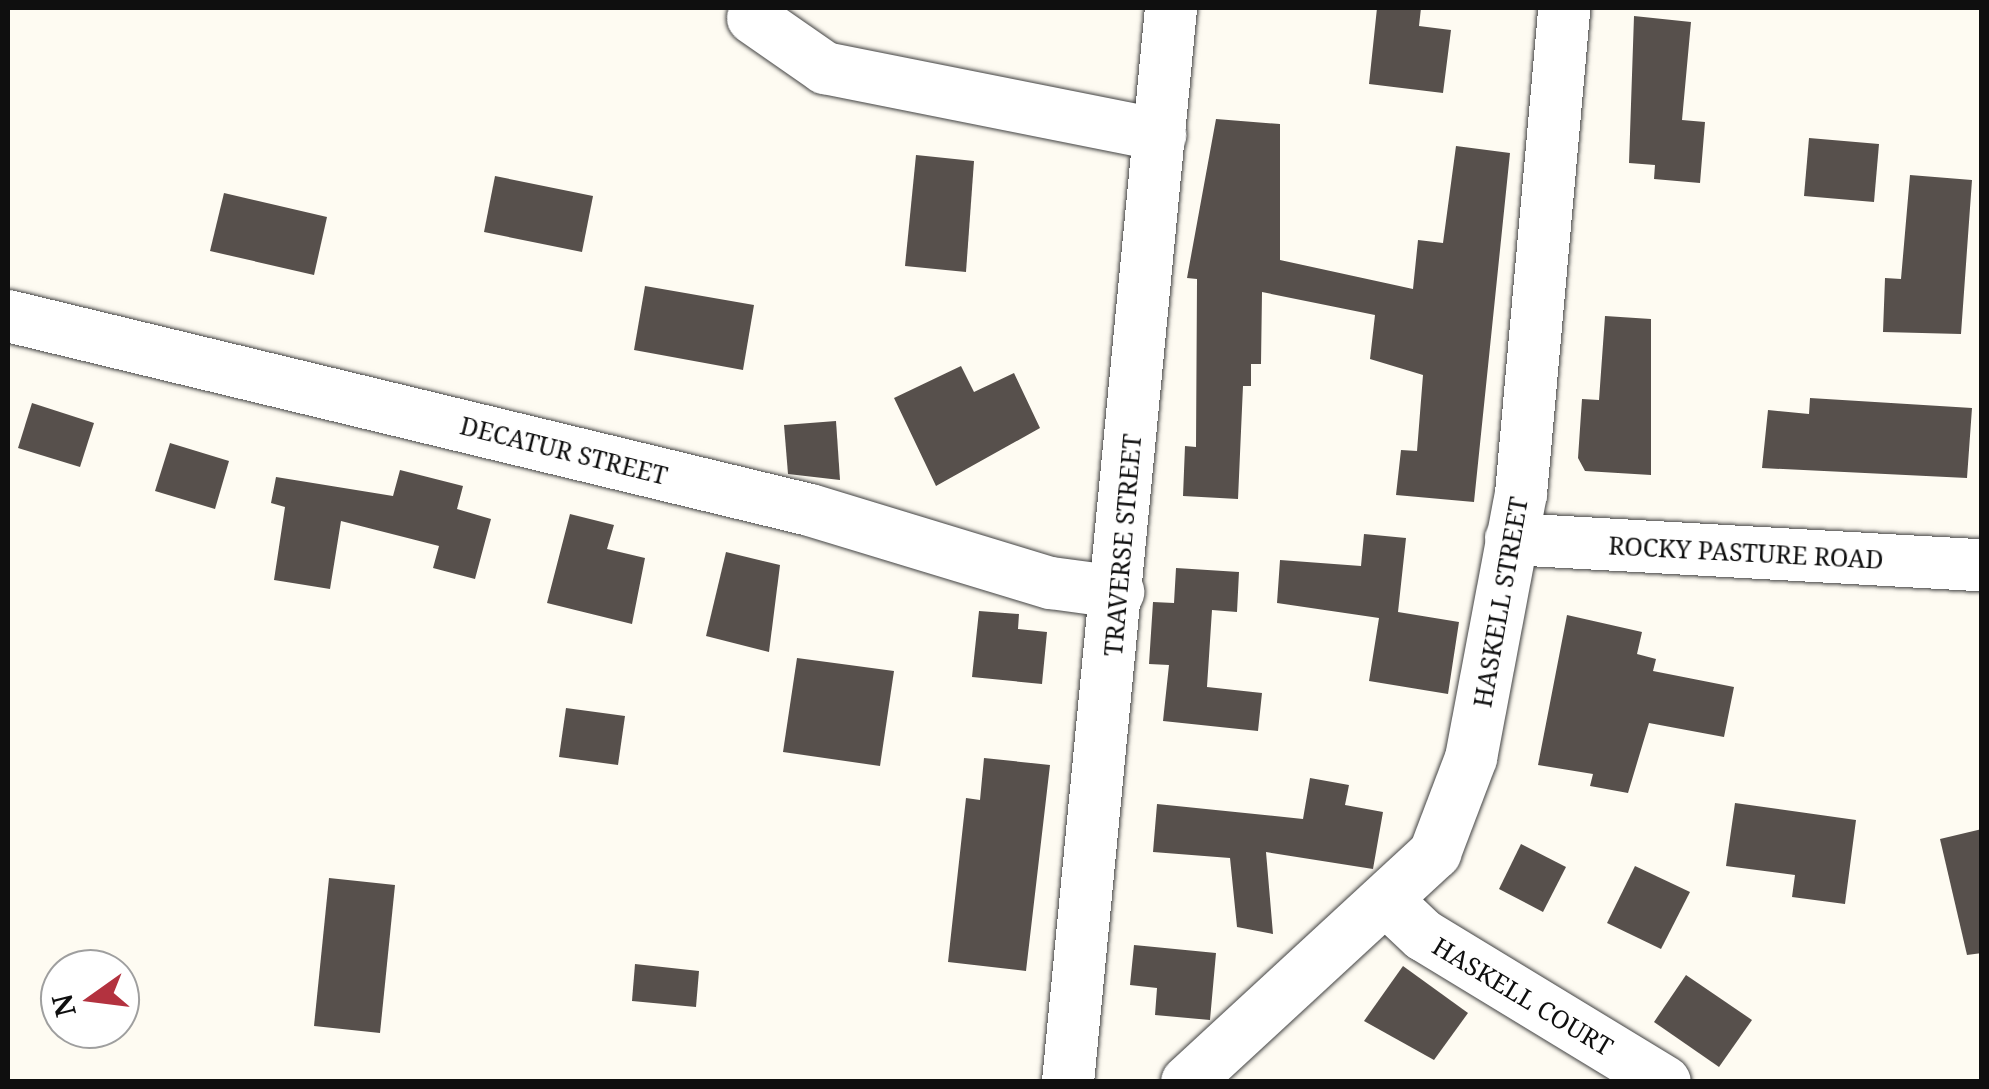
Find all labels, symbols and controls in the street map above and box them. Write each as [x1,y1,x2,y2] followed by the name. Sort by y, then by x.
[457,410,671,490] street label: DECATUR STREET
[1097,433,1147,657] street label: TRAVERSE STREET
[1467,494,1533,710] street label: HASKELL STREET
[1608,530,1884,574] street label: ROCKY PASTURE ROAD
[1427,930,1619,1062] street label: HASKELL COURT
[40,949,140,1049] north arrow
[42,990,84,1021] text: N

